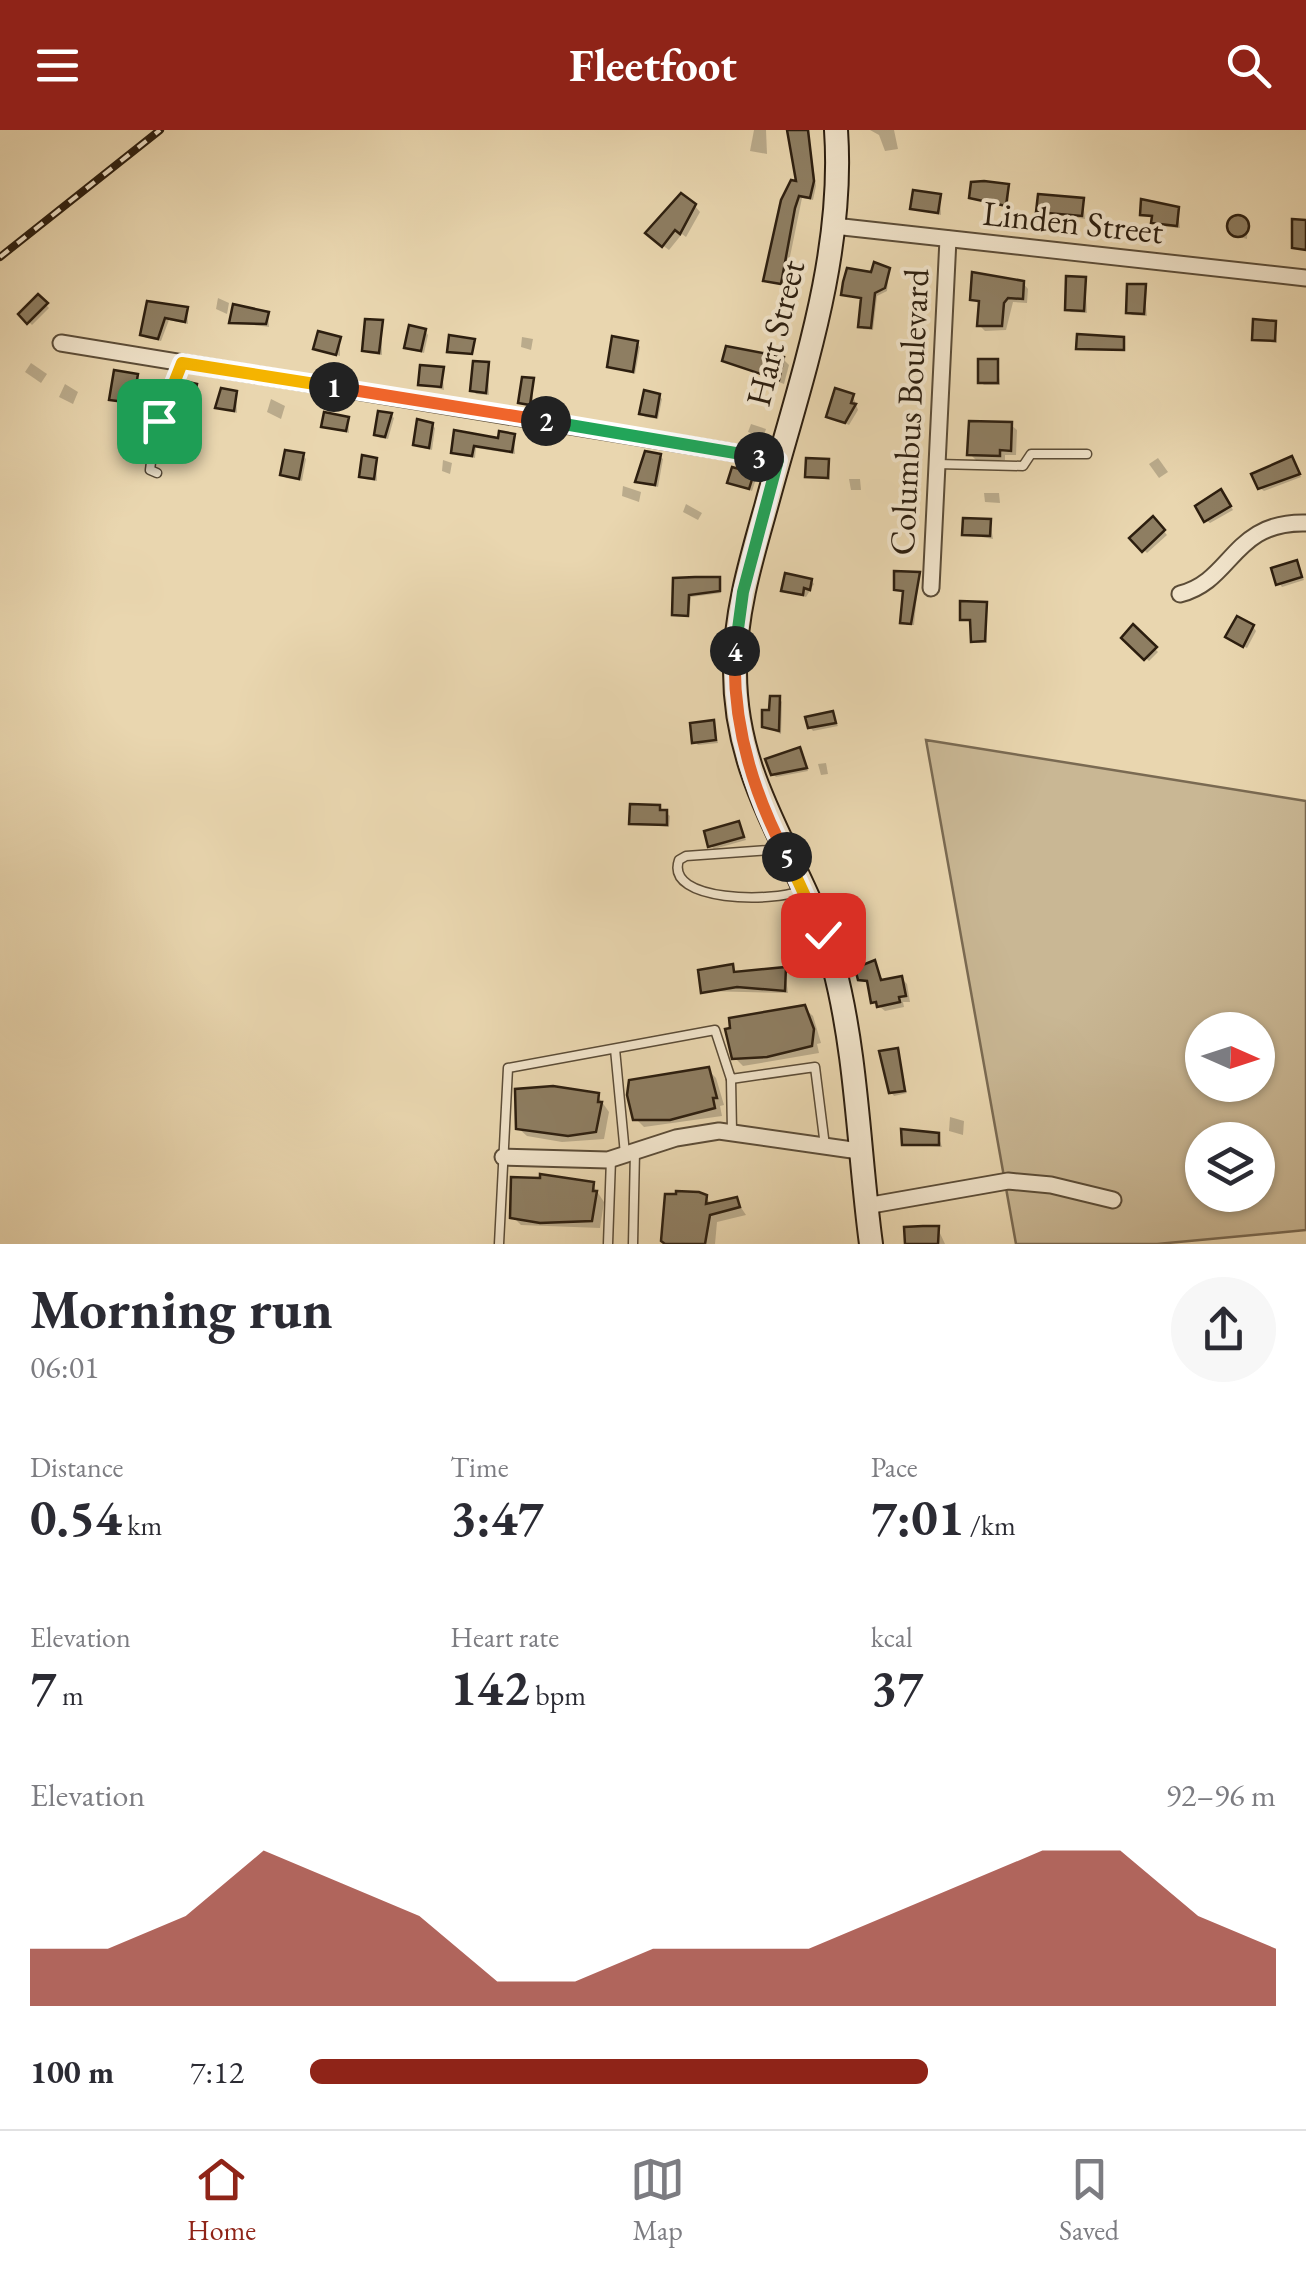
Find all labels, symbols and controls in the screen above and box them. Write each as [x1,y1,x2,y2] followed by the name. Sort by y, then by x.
[569,36,737,94] text: Fleetfoot
[30,38,85,93] icon: menu
[1221,38,1276,93] icon: search
[981,190,1166,253] street label: Linden Street
[735,255,814,411] street label: Hart Street
[879,267,938,556] street label: Columbus Boulevard
[309,362,359,412] pin: 1
[327,369,341,405] text: 1
[117,379,202,464] pin
[132,394,187,449] icon: arrive
[521,396,571,446] pin: 2
[539,403,553,439] text: 2
[734,432,784,482] pin: 3
[752,439,766,475] text: 3
[710,626,760,676] pin: 4
[728,633,742,669] text: 4
[762,832,812,882] pin: 5
[780,839,794,875] text: 5
[781,893,866,978] pin
[796,908,851,963] icon: check
[1185,1012,1275,1102] north arrow
[1185,1012,1275,1212] map controls
[1185,1122,1275,1212] button: layers
[30,1273,333,1344] text: Morning run
[1171,1277,1276,1382] button: share
[30,1346,99,1388] text: 06:01
[30,1449,124,1485] text: Distance
[450,1449,509,1485] text: Time
[871,1449,918,1485] text: Pace
[30,1485,122,1550] text: 0.54
[450,1485,544,1550] text: 3:47
[871,1485,964,1550] text: 7:01
[122,1507,162,1543] text: km
[964,1507,1016,1543] text: /km
[30,1619,131,1655] text: Elevation
[450,1619,559,1655] text: Heart rate
[871,1619,913,1655] text: kcal
[30,1655,56,1720] text: 7
[450,1655,530,1720] text: 142
[871,1655,924,1720] text: 37
[56,1677,84,1713] text: m
[530,1677,586,1713] text: bpm
[30,1774,145,1816] text: Elevation
[1166,1774,1276,1816] text: 92–96 m
[30,2051,114,2093] text: 100 m
[190,2051,244,2093] text: 7:12
[187,2152,256,2248] tab: Home
[630,2152,685,2248] tab: Map
[1059,2152,1119,2248] tab: Saved

